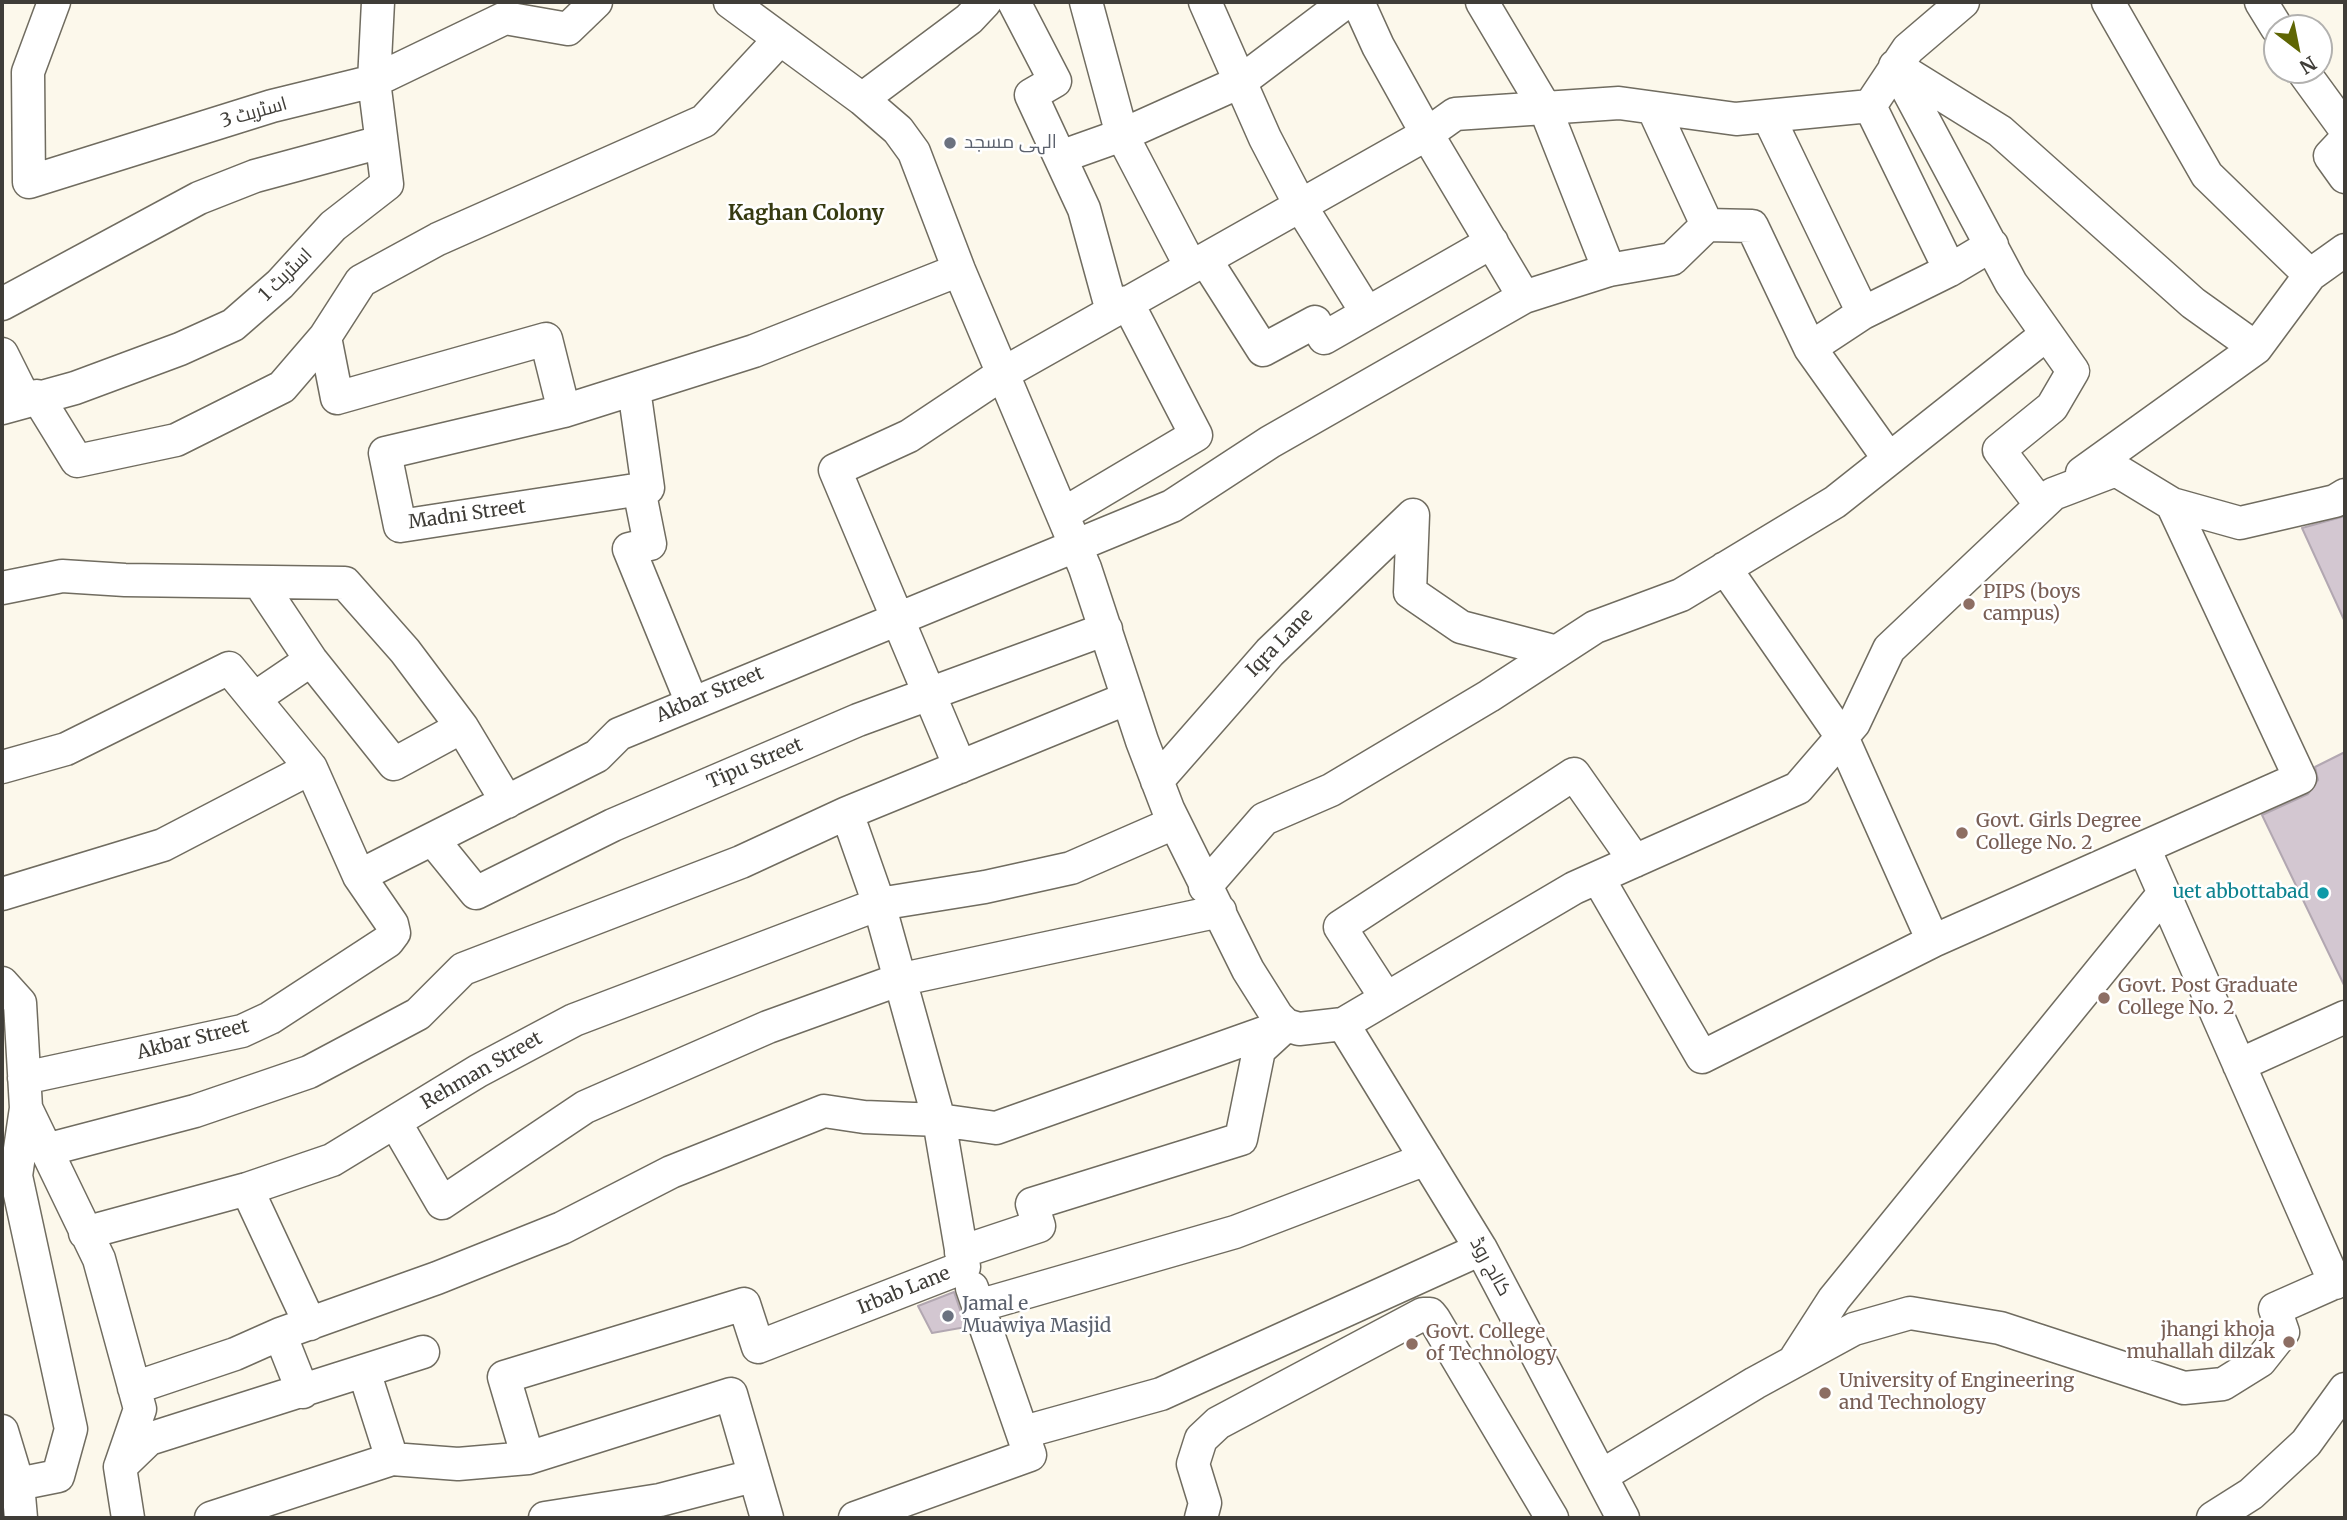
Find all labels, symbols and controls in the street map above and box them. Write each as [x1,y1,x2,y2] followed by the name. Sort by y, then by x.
[2263,14,2333,84] north arrow
[2295,51,2321,79] text: N
[218,93,290,133] street label: اسٹریٹ 3
[964,132,1057,154] place label: الہی مسجد
[942,135,958,151] marker: الہی مسجد
[728,201,884,227] district label: Kaghan Colony
[255,244,317,306] street label: اسٹریٹ 1
[407,495,527,535] street label: Madni Street
[1983,582,2081,626] place label: PIPS (boys campus)
[1961,596,1977,612] marker: PIPS (boys campus)
[1242,604,1318,682] street label: Iqra Lane
[653,662,767,728] street label: Akbar Street
[704,734,806,794] street label: Tipu Street
[1976,811,2141,855] place label: Govt. Girls Degree College No. 2
[1954,825,1970,841] marker: Govt. Girls Degree College No. 2
[2172,882,2309,904] place label: uet abbottabad
[2315,885,2331,901] marker: uet abbottabad
[2118,976,2298,1020] place label: Govt. Post Graduate College No. 2
[2096,990,2112,1006] marker: Govt. Post Graduate College No. 2
[135,1015,251,1065] street label: Akbar Street
[417,1027,547,1115] street label: Rehman Street
[1465,1234,1515,1300] street label: کالج روڈ
[854,1262,954,1320] street label: Irbab Lane
[962,1294,1111,1338] place label: Jamal e Muawiya Masjid
[940,1308,956,1324] marker: Jamal e Muawiya Masjid
[2126,1320,2275,1364] place label: jhangi khoja muhallah dilzak
[1426,1322,1557,1366] place label: Govt. College of Technology
[2281,1334,2297,1350] marker: jhangi khoja muhallah dilzak
[1404,1336,1420,1352] marker: Govt. College of Technology
[1839,1371,2074,1415] place label: University of Engineering and Technology
[1817,1385,1833,1401] marker: University of Engineering and Technology

